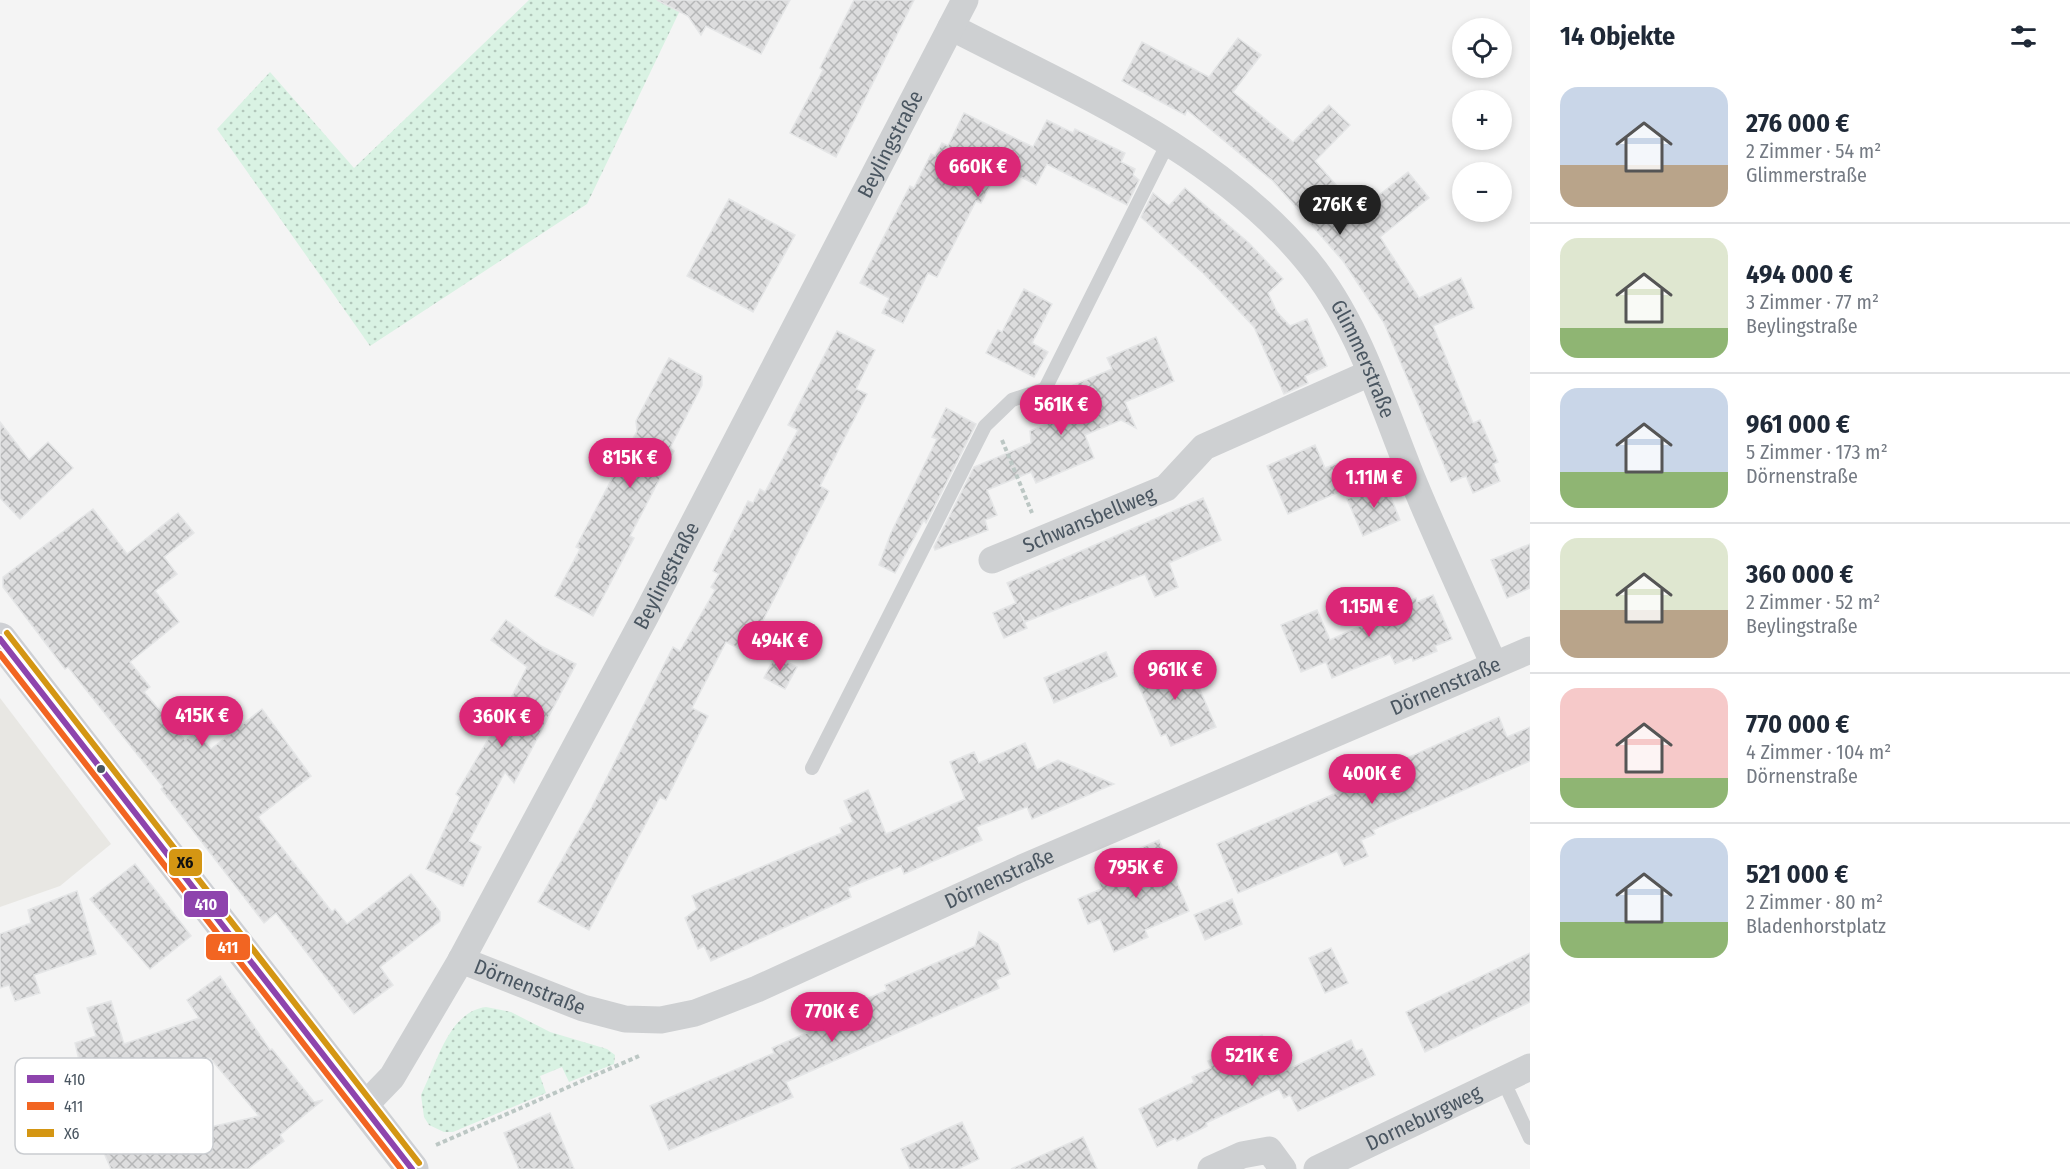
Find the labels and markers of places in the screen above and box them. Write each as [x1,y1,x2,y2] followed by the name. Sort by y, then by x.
[929,147,1027,198] pin: 660K €
[1291,185,1389,236] pin: 276K €
[1012,385,1110,436] pin: 561K €
[581,438,679,489] pin: 815K €
[1319,458,1429,509] pin: 1.11M €
[1314,587,1424,638] pin: 1.15M €
[731,621,829,672] pin: 494K €
[1126,650,1224,701] pin: 961K €
[153,696,251,747] pin: 415K €
[453,697,551,748] pin: 360K €
[1323,754,1421,805] pin: 400K €
[95,763,107,775] unlabelled marker
[1087,848,1185,899] pin: 795K €
[783,992,881,1043] pin: 770K €
[1203,1036,1301,1087] pin: 521K €

